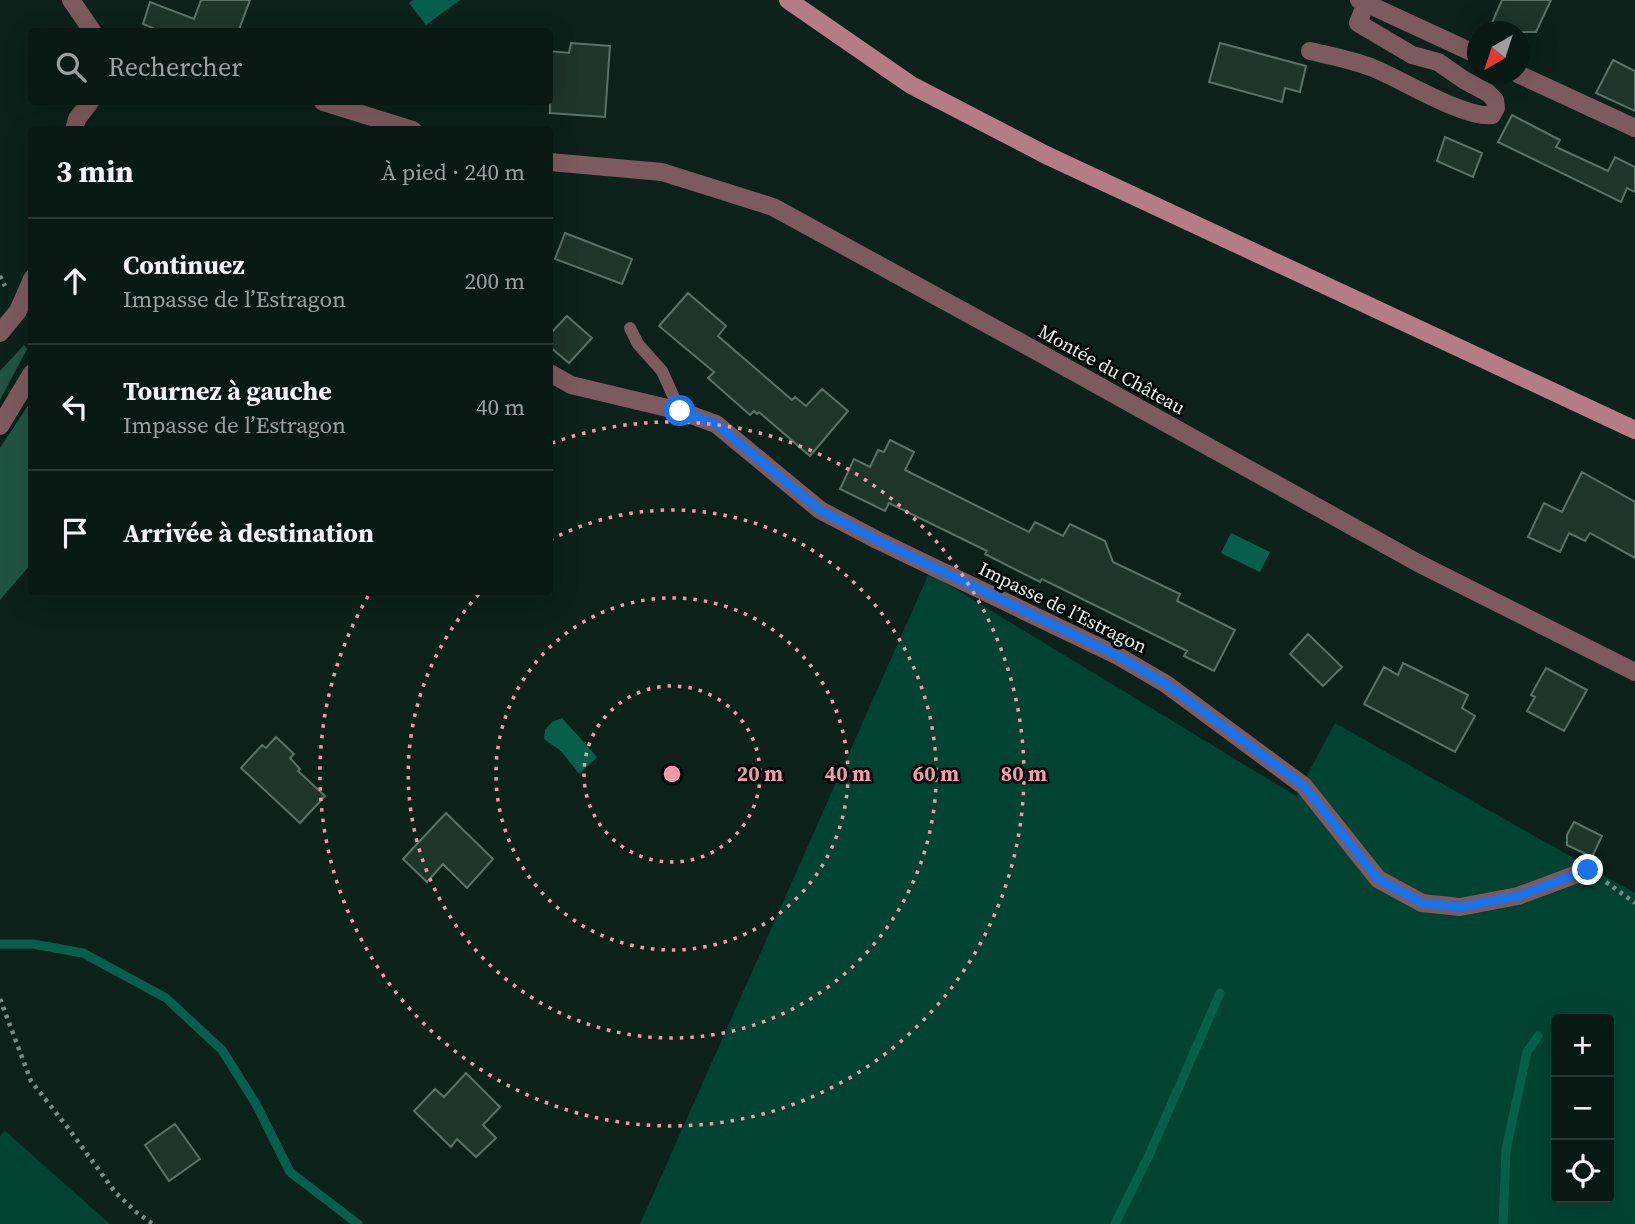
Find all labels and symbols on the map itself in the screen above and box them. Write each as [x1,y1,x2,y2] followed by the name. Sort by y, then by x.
[1467,21,1530,84] north arrow
[1034,318,1190,420] street label: Montée du Château
[664,395,695,426] route start
[975,555,1151,659] street label: Impasse de l’Estragon
[737,759,783,788] text: 20 m
[825,759,871,788] text: 40 m
[913,759,959,788] text: 60 m
[1001,759,1047,788] text: 80 m
[660,762,684,786] centre of rings
[1572,854,1603,885] route end

